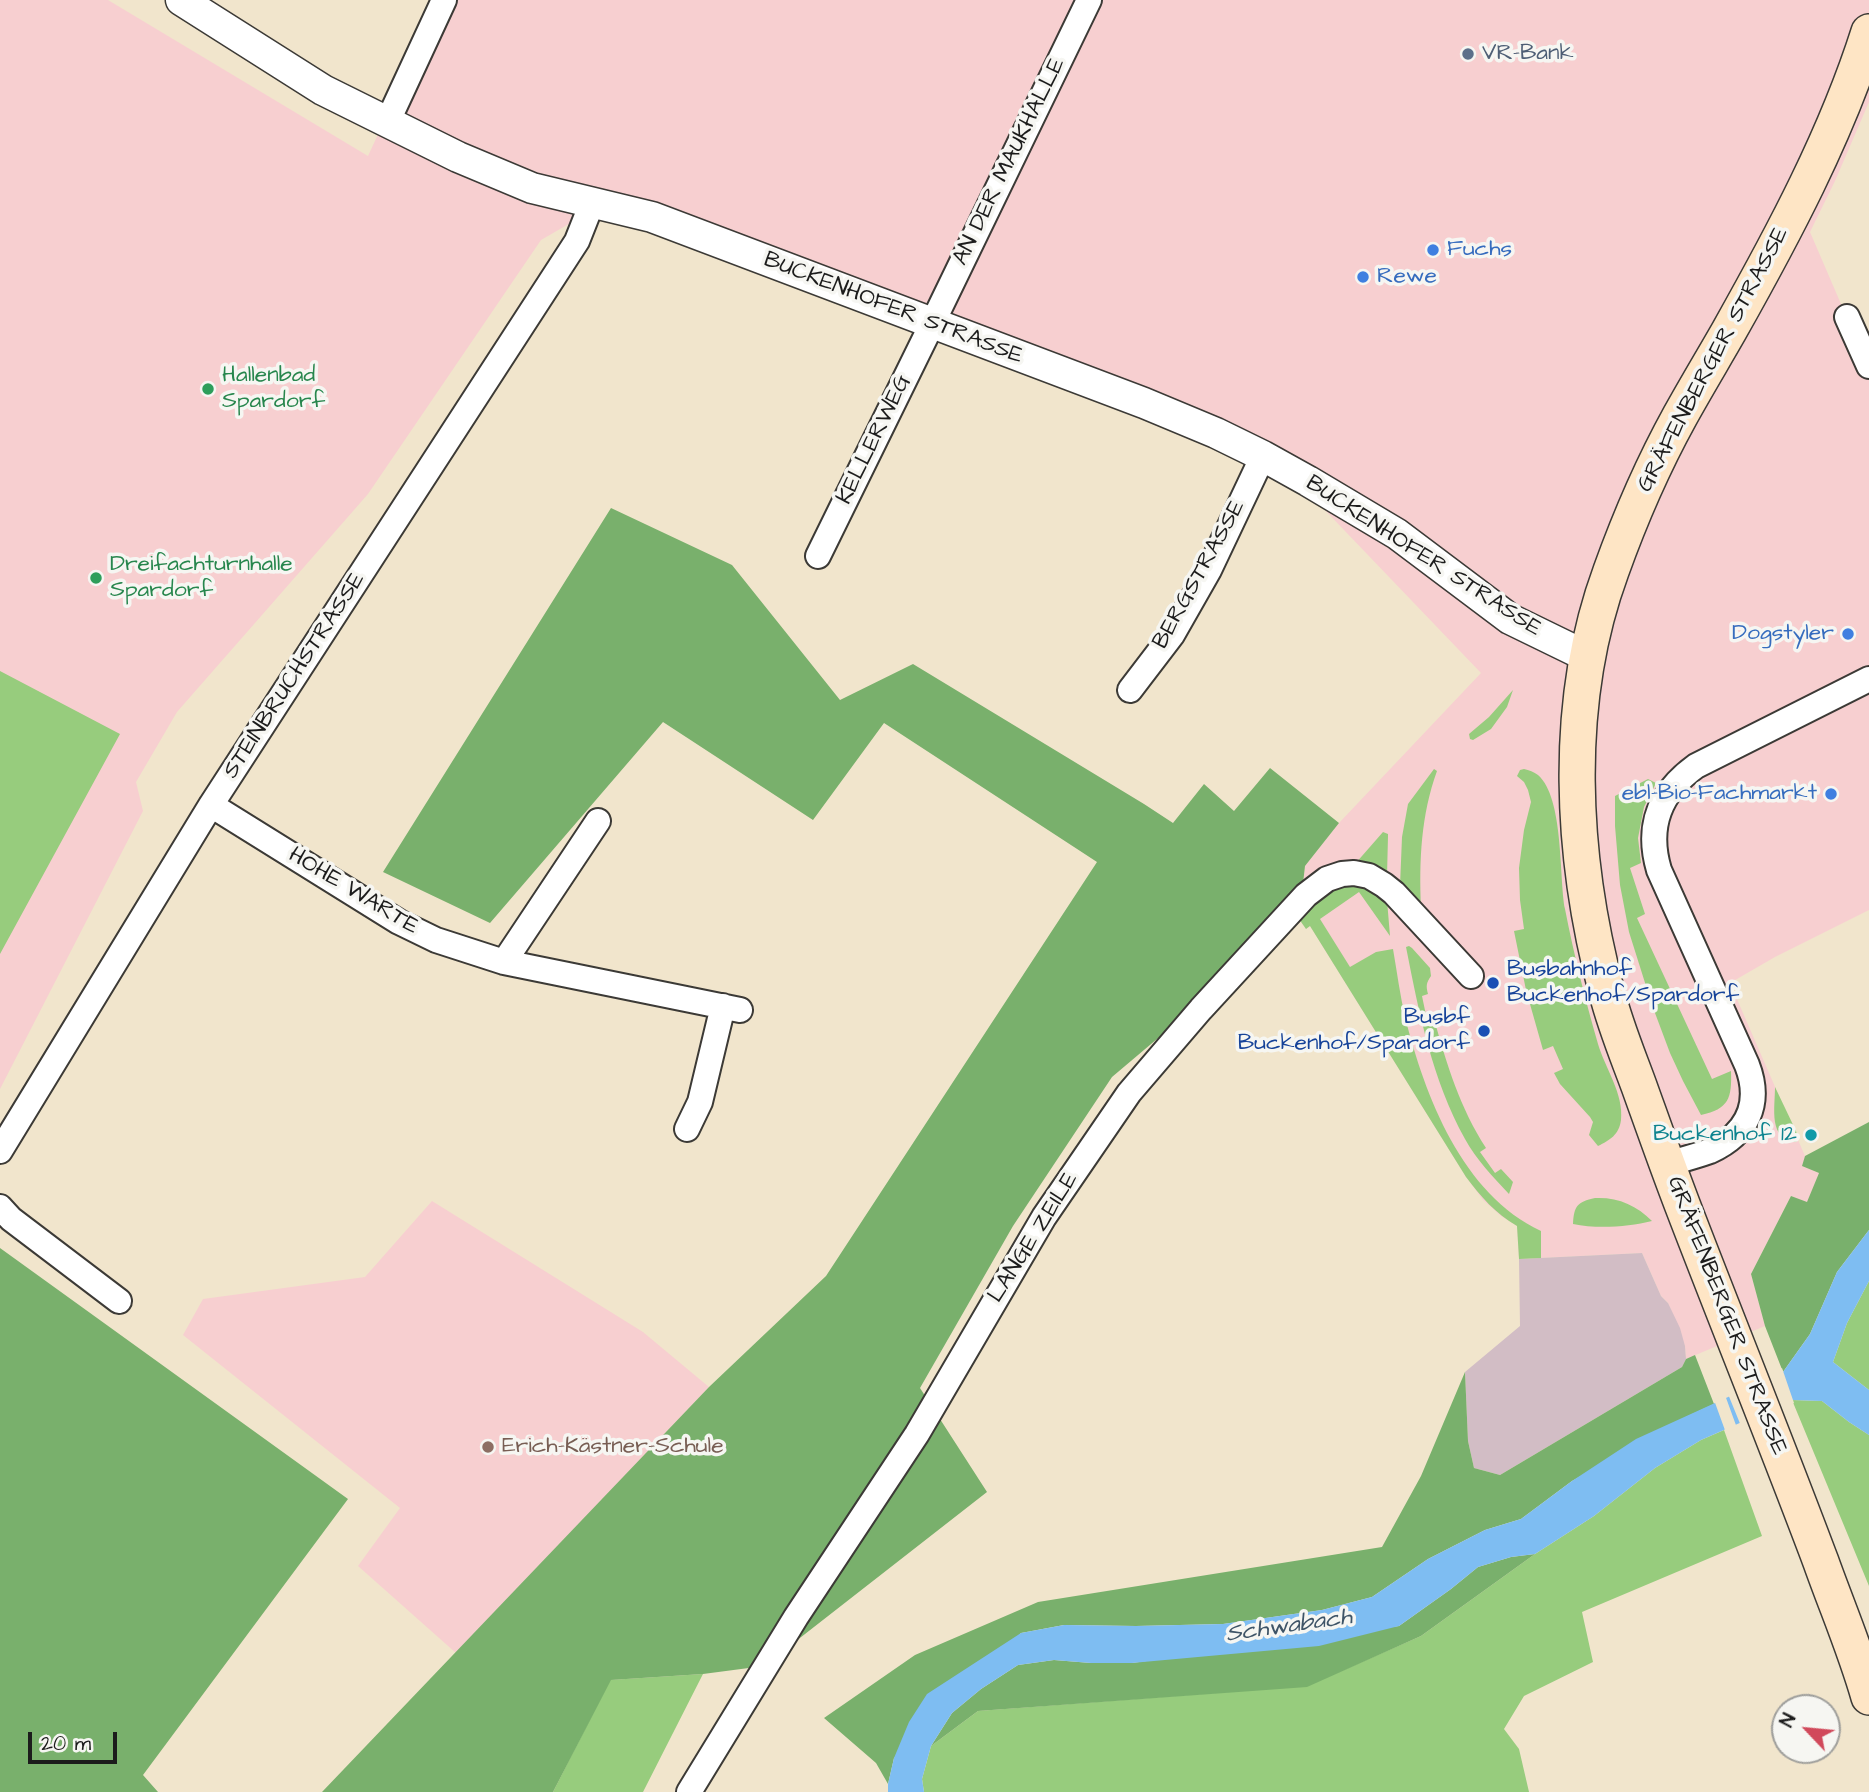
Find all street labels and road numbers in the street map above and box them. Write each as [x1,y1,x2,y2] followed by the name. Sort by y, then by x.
[948,54,1072,270] street label: AN DER MAUKHALLE
[1632,223,1796,497] street label: GRÄFENBERGER STRASSE
[760,247,1026,371] street label: BUCKENHOFER STRASSE
[832,371,918,509] street label: KELLERWEG
[1300,470,1546,644] street label: BUCKENHOFER STRASSE
[1148,496,1252,654] street label: BERGSTRASSE
[218,568,372,784] street label: STEINBRUCHSTRASSE
[283,842,423,942] street label: HOHE WARTE
[983,1168,1085,1308] street label: LANGE ZEILE
[1660,1173,1792,1459] street label: GRÄFENBERGER STRASSE

